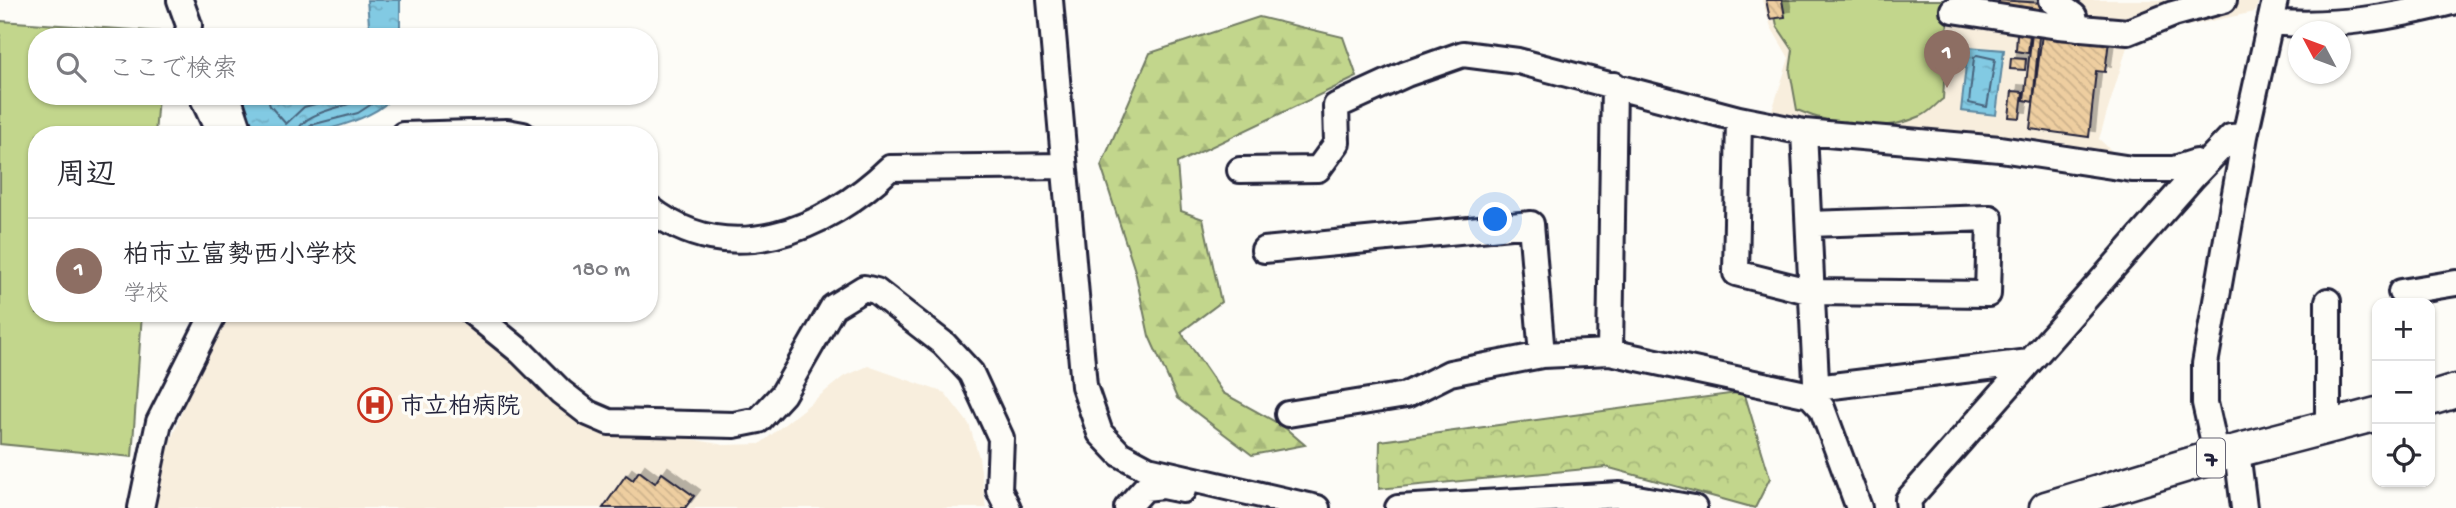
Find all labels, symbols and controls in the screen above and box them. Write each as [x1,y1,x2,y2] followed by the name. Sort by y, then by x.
[2288,21,2351,84] north arrow
[28,28,658,105] search box
[1924,30,1970,88] pin: 1
[52,48,90,86] icon: search
[108,56,238,87] text: ここで検索
[56,160,116,195] text: 周辺
[1478,202,1512,236] your location
[123,242,357,273] text: 柏市立富勢西小学校
[74,257,84,284] text: 1
[573,257,630,284] text: 180 m
[123,282,169,309] text: 学校
[2372,298,2435,487] map controls
[2372,298,2435,361] button: +
[2372,361,2435,424] button: −
[356,386,394,424] hospital icon: 市立柏病院
[400,393,520,423] place label: 市立柏病院
[2372,424,2435,487] button: locate
[2197,438,2225,478] road number: 7

